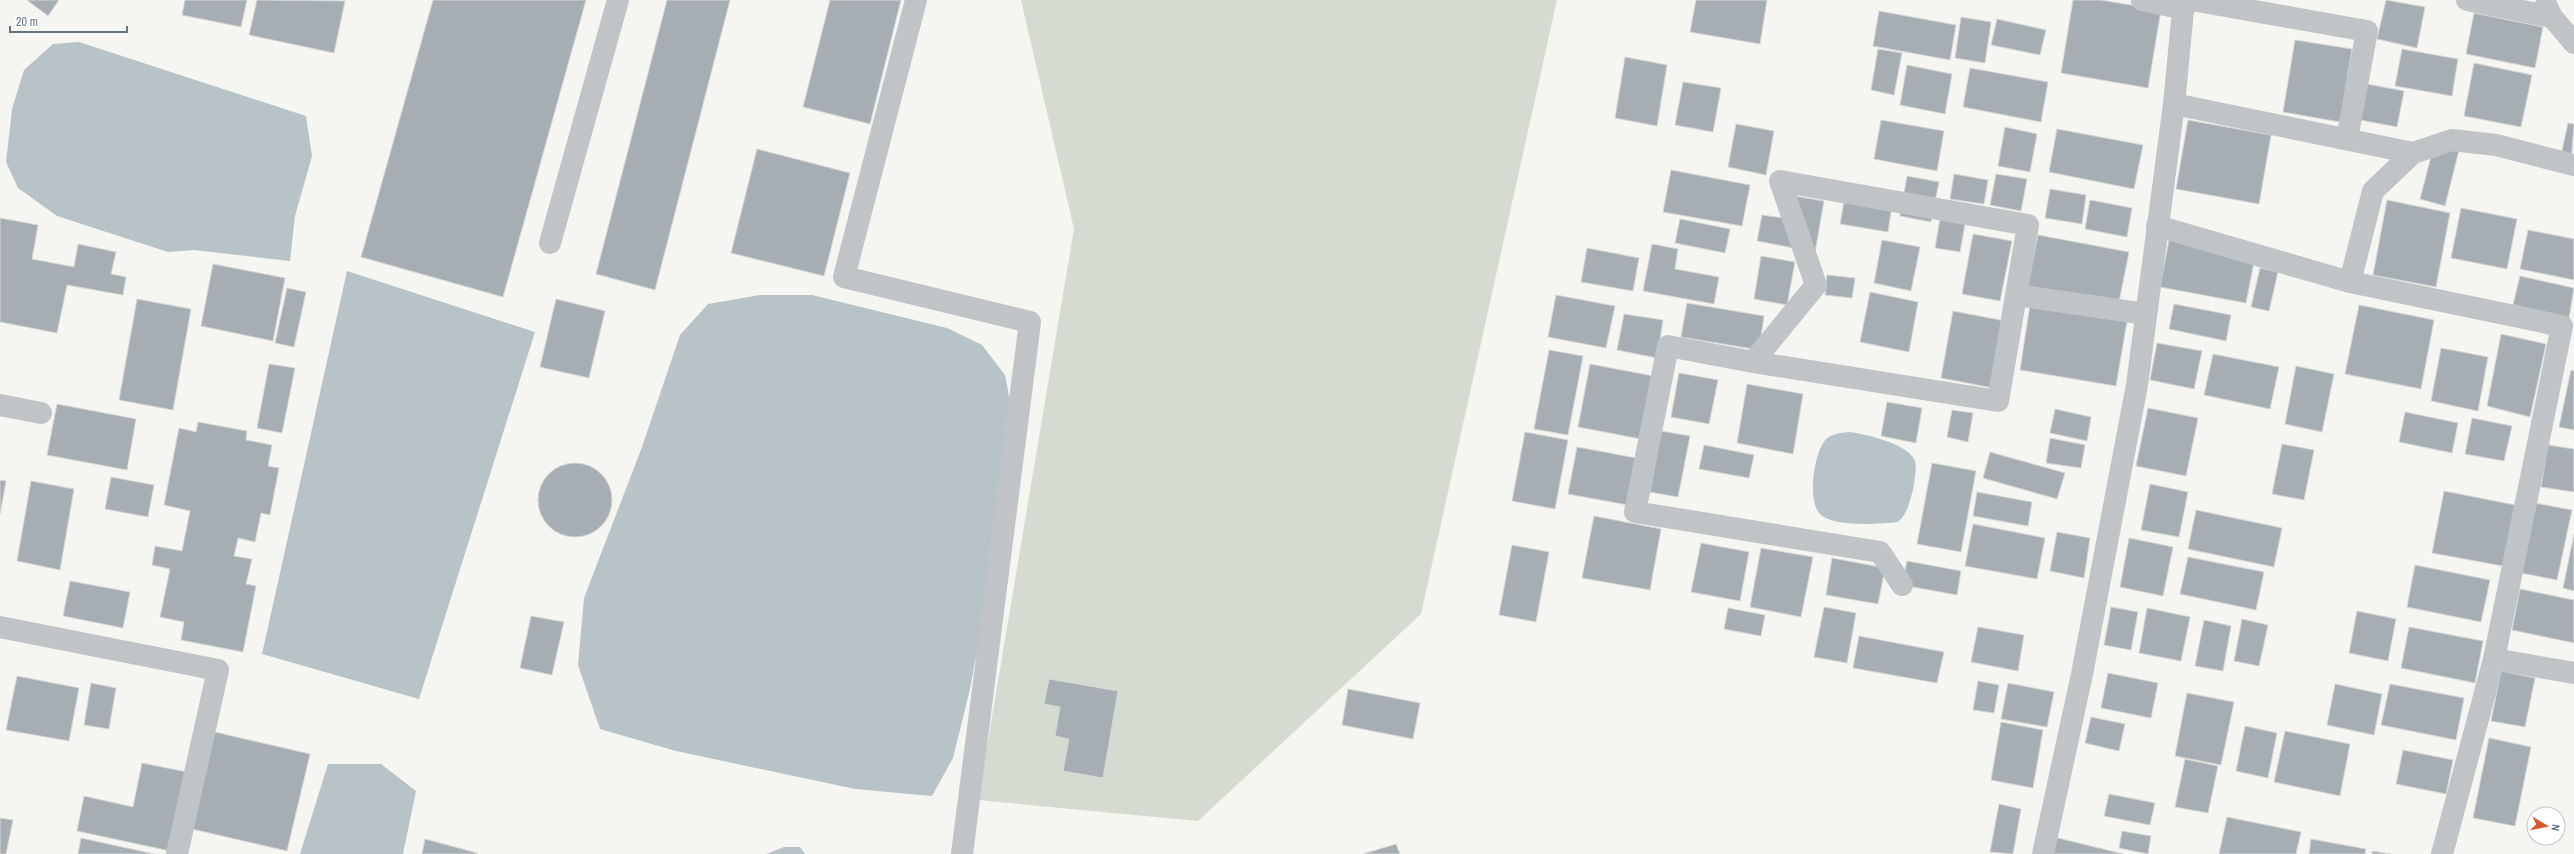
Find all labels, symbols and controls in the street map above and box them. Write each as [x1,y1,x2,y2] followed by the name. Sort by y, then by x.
[10,8,127,34] scale bar
[16,14,38,30] text: 20 m
[2526,806,2566,846] north arrow
[2548,823,2563,832] text: N

